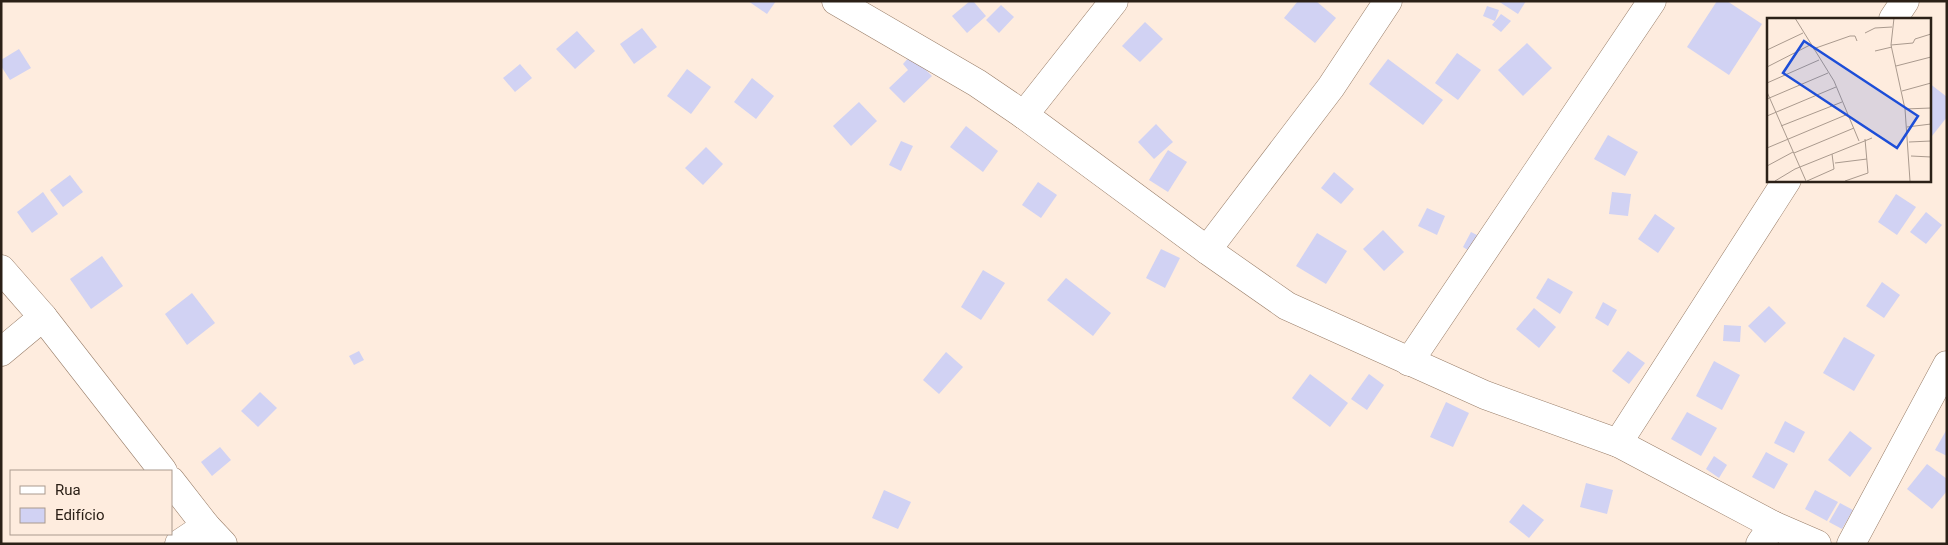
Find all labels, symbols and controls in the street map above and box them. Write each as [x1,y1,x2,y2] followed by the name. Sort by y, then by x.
[1767,18,1930,181] inset map
[10,470,172,535] legend
[55,481,81,499] text: Rua
[55,506,104,524] text: Edifício

